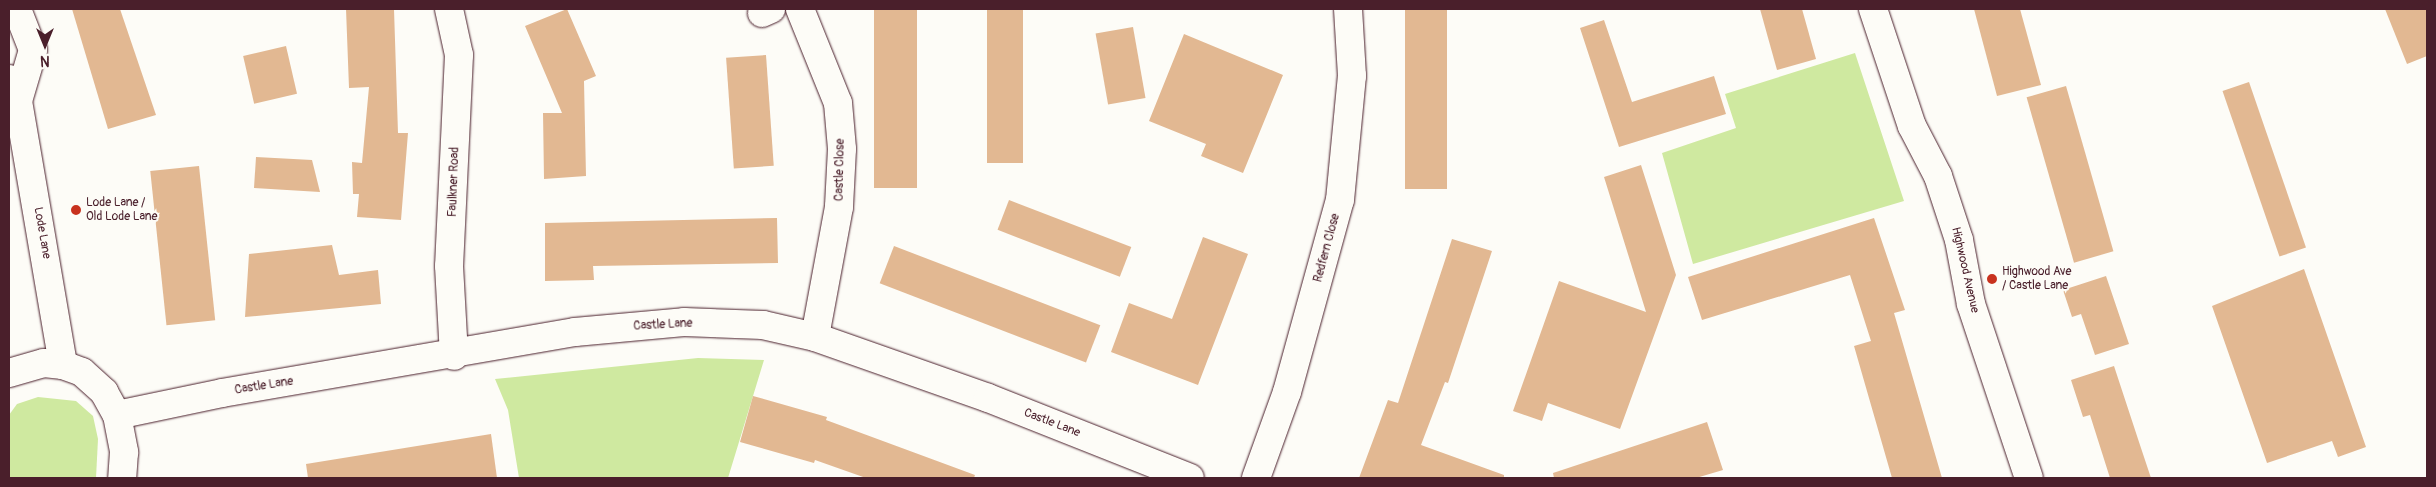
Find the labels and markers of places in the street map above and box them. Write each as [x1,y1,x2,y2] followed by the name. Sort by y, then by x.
[86,196,157,224] place label: Lode Lane / Old Lode Lane
[70,204,82,216] marker: Lode Lane / Old Lode Lane
[2002,265,2071,293] place label: Highwood Ave / Castle Lane
[1986,273,1998,285] marker: Highwood Ave / Castle Lane

